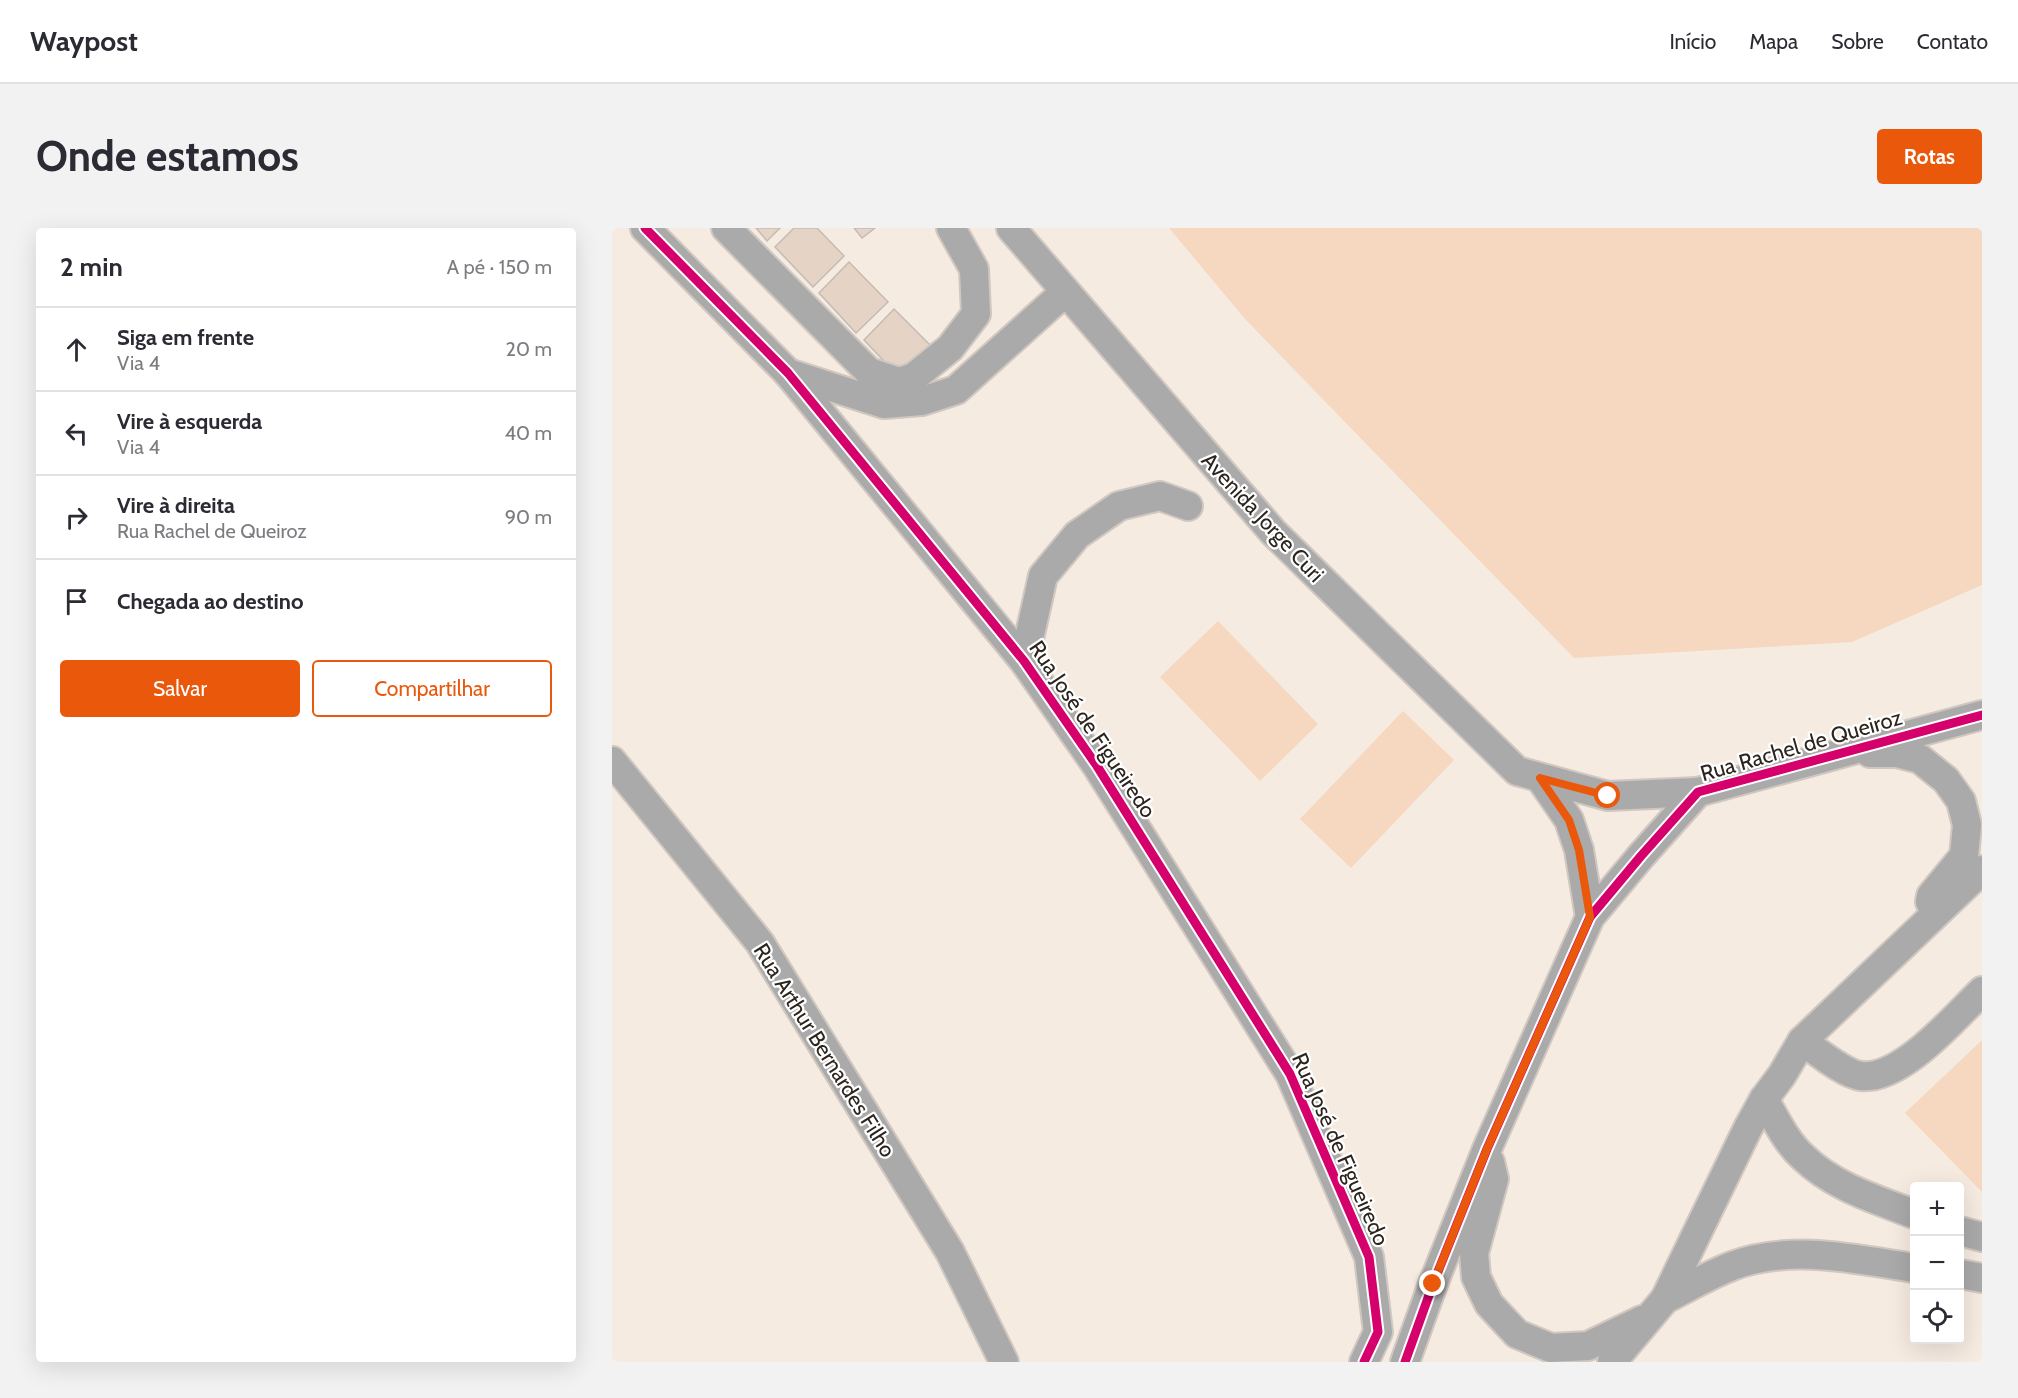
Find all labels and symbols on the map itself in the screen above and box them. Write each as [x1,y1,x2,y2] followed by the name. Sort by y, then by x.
[1196,447,1329,588] street label: Avenida Jorge Curi
[1023,636,1162,823] street label: Rua José de Figueiredo
[1697,704,1905,787] street label: Rua Rachel de Queiroz
[1594,782,1620,808] route start
[748,938,901,1162] street label: Rua Arthur Bernardes Filho
[1286,1049,1395,1250] street label: Rua José de Figueiredo
[1419,1270,1445,1296] route end

